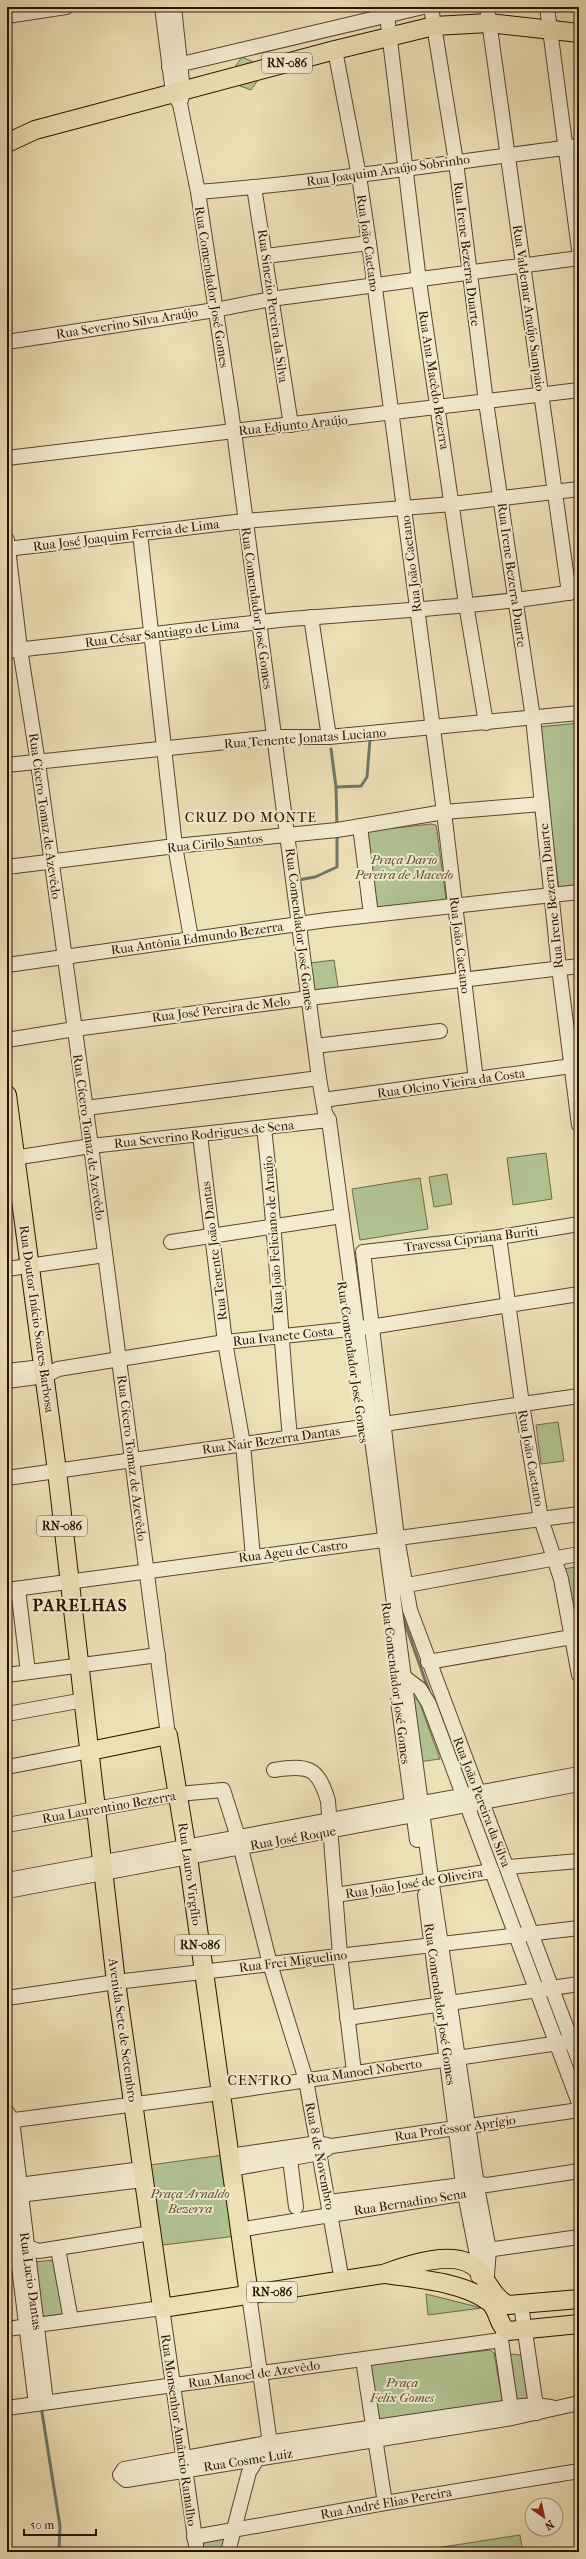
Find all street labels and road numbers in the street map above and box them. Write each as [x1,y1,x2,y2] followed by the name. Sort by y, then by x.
[262,53,312,73] road number: RN-086
[305,151,471,189] street label: Rua Joaquim Araújo Sobrinho
[451,181,483,328] street label: Rua Irene Bezerra Duarte
[354,193,382,293] street label: Rua João Caetano
[192,205,232,369] street label: Rua Comendador José Gomes
[510,224,548,393] street label: Rua Valdemar Araújo Sampaio
[255,228,291,385] street label: Rua Sinezio Pereira da Silva
[55,304,199,342] street label: Rua Severino Silva Araújo
[416,309,453,452] street label: Rua Ana Macêdo Bezerra
[238,412,349,438] street label: Rua Edjunto Araújo
[494,502,530,649] street label: Rua Irene Bezerra Duarte
[398,514,424,614] street label: Rua João Caetano
[32,516,221,554] street label: Rua José Joaquim Ferreia de Lima
[238,526,276,690] street label: Rua Comendador José Gomes
[84,616,241,650] street label: Rua César Santiago de Lima
[223,725,387,751] street label: Rua Tenente Jonatas Luciano
[26,732,64,900] street label: Rua Cícero Tomaz de Azevêdo
[536,822,566,969] street label: Rua Irene Bezerra Duarte
[166,830,264,855] street label: Rua Cirilo Santos
[283,847,317,1011] street label: Rua Comendador José Gomes
[447,895,473,995] street label: Rua João Caetano
[110,918,285,958] street label: Rua Antônia Edmundo Bezerra
[151,993,291,1025] street label: Rua José Pereira de Melo
[70,1053,108,1221] street label: Rua Cícero Tomaz de Azevêdo
[376,1065,527,1101] street label: Rua Olcino Vieira da Costa
[113,1117,296,1151] street label: Rua Severino Rodrigues de Sena
[260,1155,286,1315] street label: Rua João Feliciano de Araújo
[198,1180,230,1321] street label: Rua Tenente João Dantas
[403,1223,539,1255] street label: Travessa Cipriana Buriti
[16,1224,58,1415] street label: Rua Doutor Inácio Soares Barbosa
[334,1280,372,1444] street label: Rua Comendador José Gomes
[232,1323,335,1349] street label: Rua Ivanete Costa
[114,1374,150,1542] street label: Rua Cícero Tomaz de Azevêdo
[515,1408,547,1508] street label: Rua João Caetano
[201,1423,341,1457] street label: Rua Nair Bezerra Dantas
[37,1516,87,1536] road number: RN-086
[238,1537,349,1565] street label: Rua Ageu de Castro
[379,1601,413,1765] street label: Rua Comendador José Gomes
[450,1735,514,1870] street label: Rua João Pereira da Silva
[41,1788,178,1826] street label: Rua Laurentino Bezerra
[175,1821,205,1927] street label: Rua Lauro Virgílio
[249,1823,338,1853] street label: Rua José Roque
[344,1865,485,1901] street label: Rua João José de Oliveira
[421,1922,459,2086] street label: Rua Comendador José Gomes
[175,1935,225,1955] road number: RN-086
[238,1947,348,1975] street label: Rua Frei Miguelino
[105,1956,141,2103] street label: Avenida Sete de Setembro
[305,2055,423,2087] street label: Rua Manoel Noberto
[302,2101,338,2211] street label: Rua 8 de Novembro
[393,2112,517,2144] street label: Rua Professor Aprígio
[353,2186,468,2218] street label: Rua Bernadino Sena
[17,2231,45,2331] street label: Rua Lucio Dantas
[247,2282,297,2302] road number: RN-086
[158,2333,200,2527] street label: Rua Monsenhor Amâncio Ramalho
[187,2357,321,2391] street label: Rua Manoel de Azevêdo
[202,2445,294,2474] street label: Rua Cosme Luiz
[319,2484,454,2522] street label: Rua André Elias Pereira

